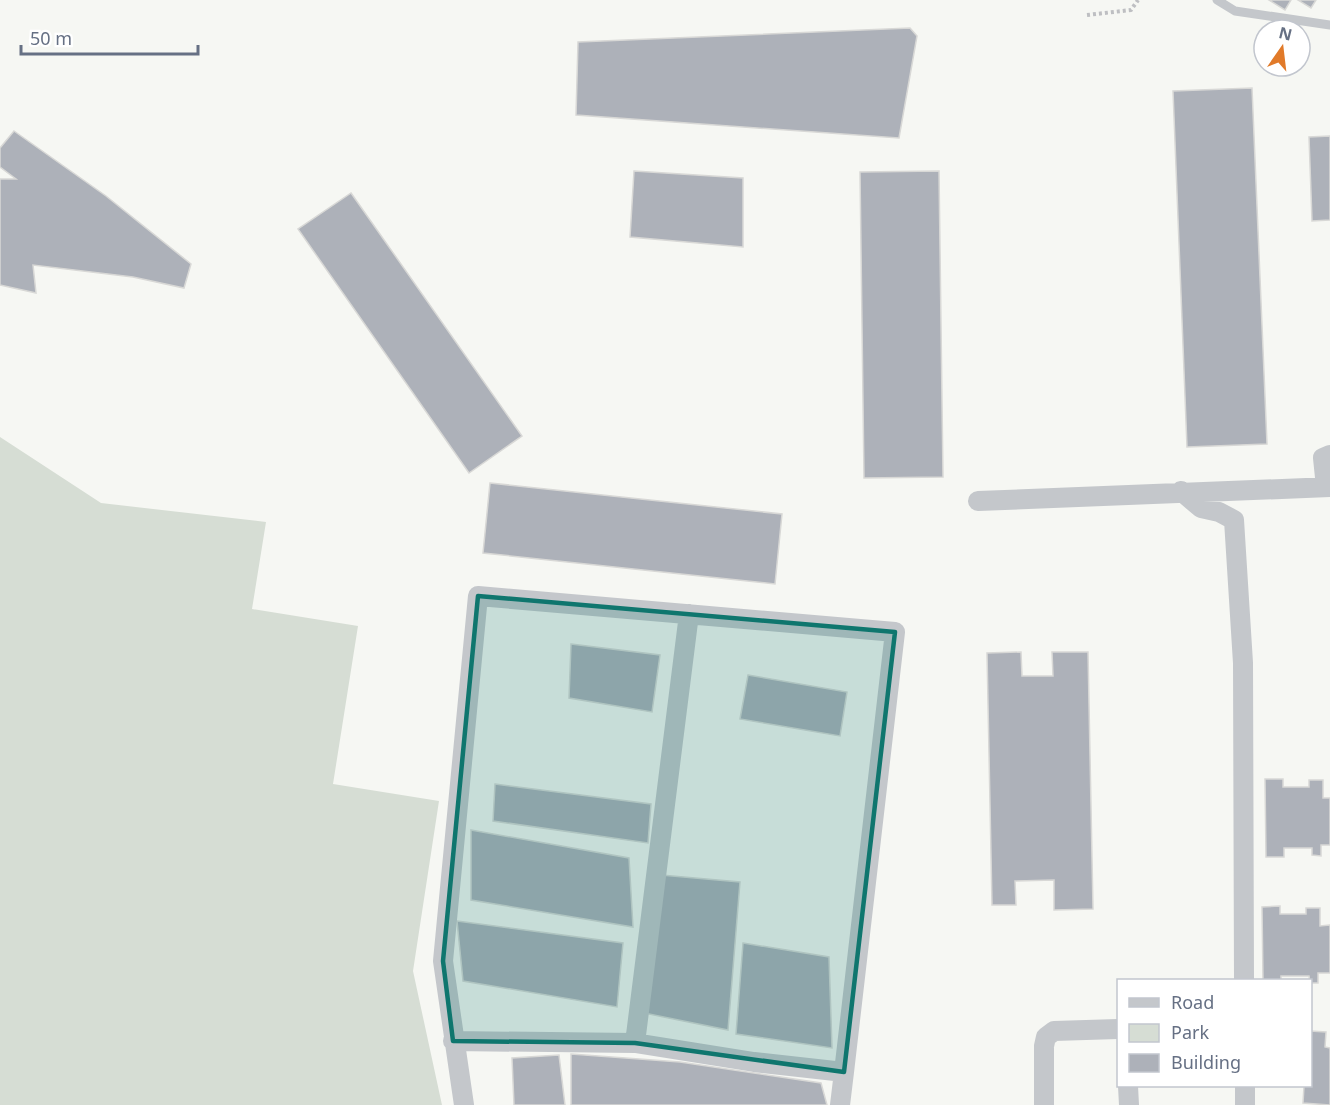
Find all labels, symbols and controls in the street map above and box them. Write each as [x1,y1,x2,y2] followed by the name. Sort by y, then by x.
[21,18,198,56] scale bar
[1252,18,1312,78] north arrow
[1277,21,1295,46] text: N
[30,26,72,50] text: 50 m
[1117,979,1312,1087] legend
[1171,990,1214,1014] text: Road
[1171,1020,1209,1044] text: Park
[1171,1050,1241,1074] text: Building

